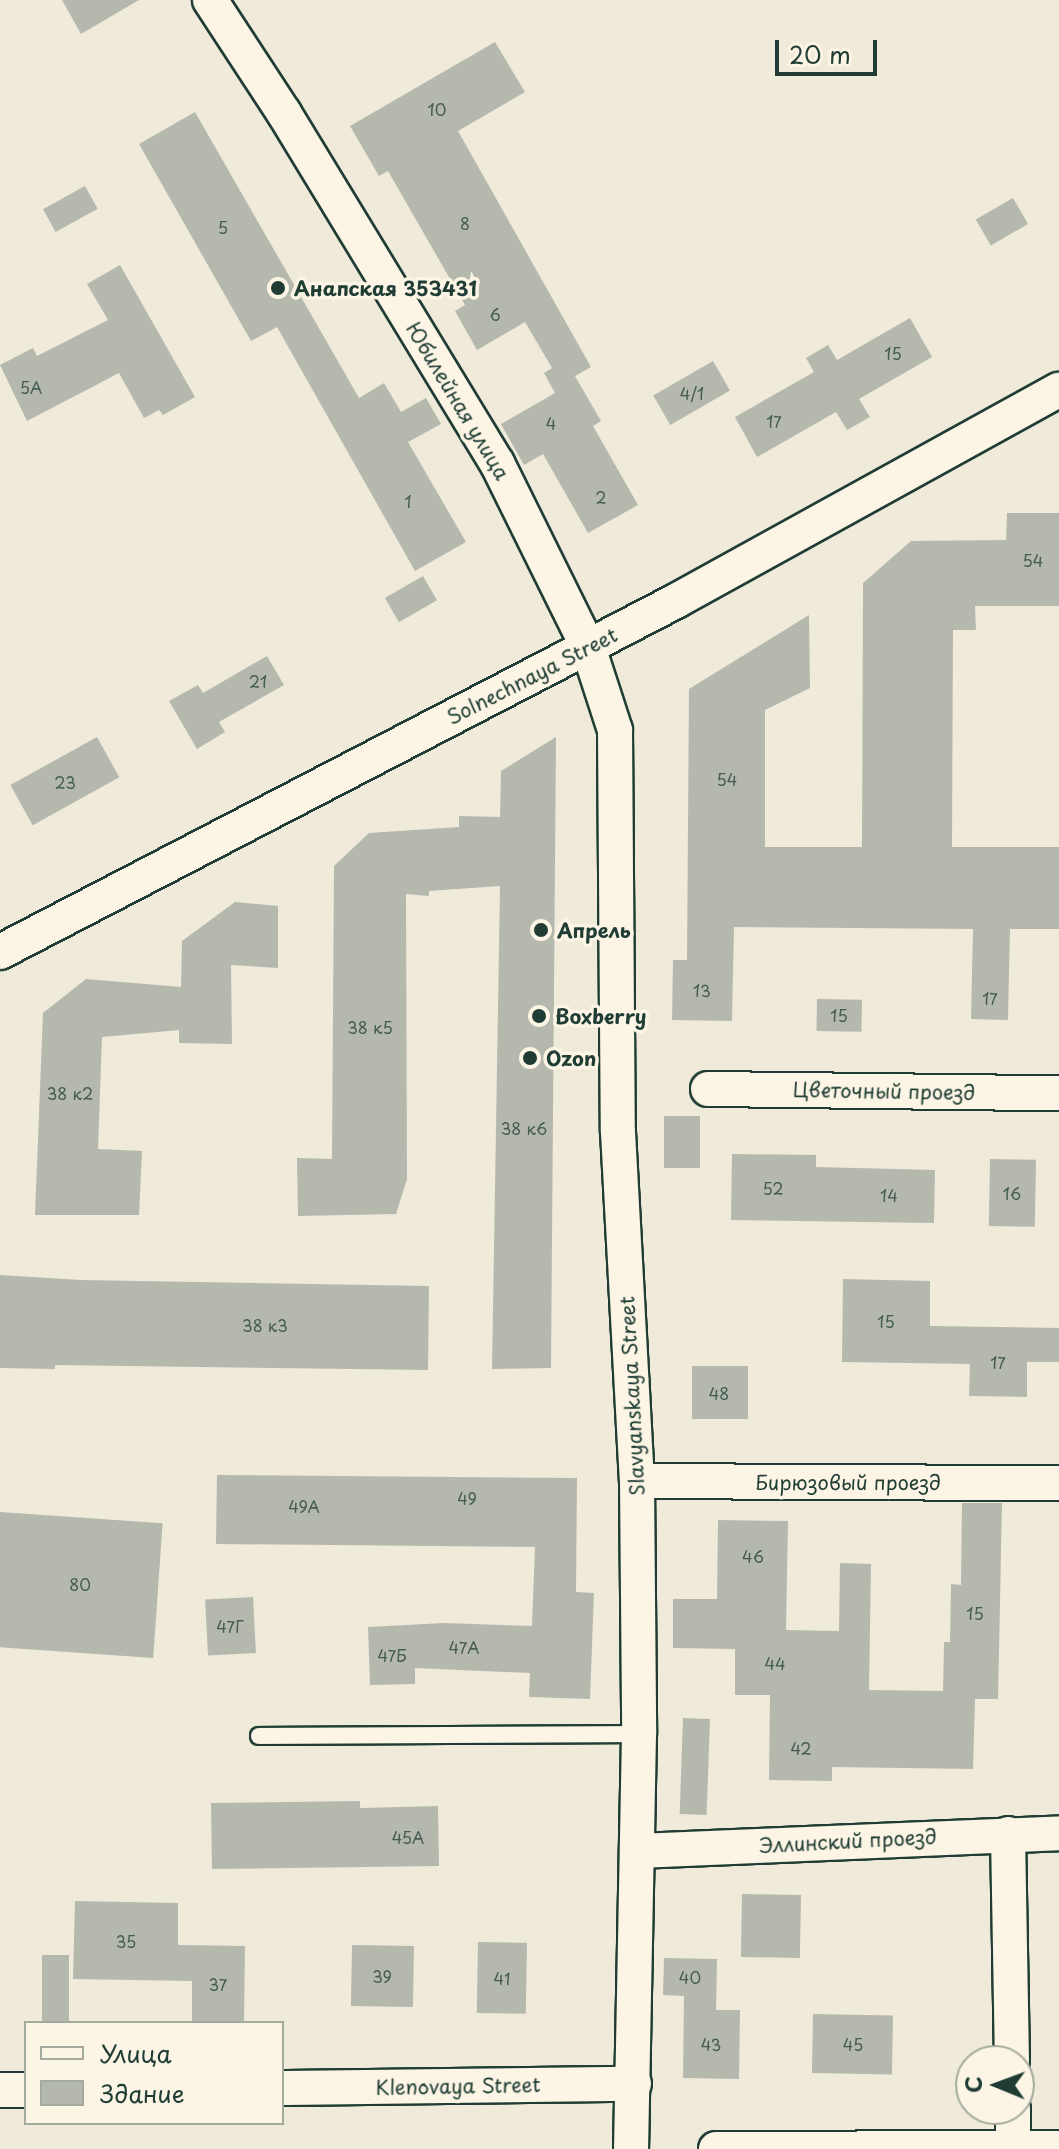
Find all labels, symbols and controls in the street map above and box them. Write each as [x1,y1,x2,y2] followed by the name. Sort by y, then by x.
[779,24,881,74] scale bar
[789,36,851,72] text: 20 m
[428,99,446,119] house number: 10
[460,213,470,233] house number: 8
[218,217,228,237] house number: 5
[294,276,477,300] place label: Анапская 353431
[269,279,287,297] marker: Анапская 353431
[489,304,501,324] house number: 6
[401,318,515,484] street label: Юбилейная улица
[884,343,902,363] house number: 15
[20,377,42,397] house number: 5А
[680,383,704,403] house number: 4/1
[766,411,782,431] house number: 17
[546,413,556,433] house number: 4
[595,487,607,507] house number: 2
[404,491,412,511] house number: 1
[1023,550,1043,570] house number: 54
[442,622,622,730] street label: Solnechnaya Street
[249,671,267,691] house number: 21
[717,769,737,789] house number: 54
[54,772,76,792] house number: 23
[557,918,631,942] place label: Апрель
[532,921,550,939] marker: Апрель
[693,980,711,1000] house number: 13
[982,988,998,1008] house number: 17
[555,1004,646,1028] place label: Boxberry
[830,1005,848,1025] house number: 15
[530,1007,548,1025] marker: Boxberry
[347,1017,393,1037] house number: 38 к5
[546,1046,596,1070] place label: Ozon
[521,1049,539,1067] marker: Ozon
[793,1077,975,1105] street label: Цветочный проезд
[47,1083,93,1103] house number: 38 к2
[501,1118,547,1138] house number: 38 к6
[762,1178,784,1198] house number: 52
[1003,1183,1021,1203] house number: 16
[880,1185,898,1205] house number: 14
[615,1295,649,1497] street label: Slavyanskaya Street
[877,1311,895,1331] house number: 15
[242,1315,288,1335] house number: 38 к3
[990,1352,1006,1372] house number: 17
[709,1383,729,1403] house number: 48
[755,1470,941,1494] street label: Бирюзовый проезд
[457,1488,477,1508] house number: 49
[288,1496,320,1516] house number: 49А
[742,1546,764,1566] house number: 46
[69,1574,91,1594] house number: 80
[966,1603,984,1623] house number: 15
[216,1616,244,1636] house number: 47Г
[448,1637,480,1657] house number: 47А
[377,1645,407,1665] house number: 47Б
[764,1653,786,1673] house number: 44
[790,1738,812,1758] house number: 42
[759,1824,937,1858] street label: Эллинский проезд
[392,1827,424,1847] house number: 45А
[116,1931,136,1951] house number: 35
[372,1966,392,1986] house number: 39
[679,1967,701,1987] house number: 40
[494,1968,510,1988] house number: 41
[209,1974,227,1994] house number: 37
[24,2021,284,2125] legend
[701,2034,721,2054] house number: 43
[843,2034,863,2054] house number: 45
[100,2035,172,2071] text: Улица
[955,2045,1035,2125] north arrow
[375,2073,541,2099] street label: Klenovaya Street
[100,2075,185,2111] text: Здание
[956,2076,989,2093] text: С

